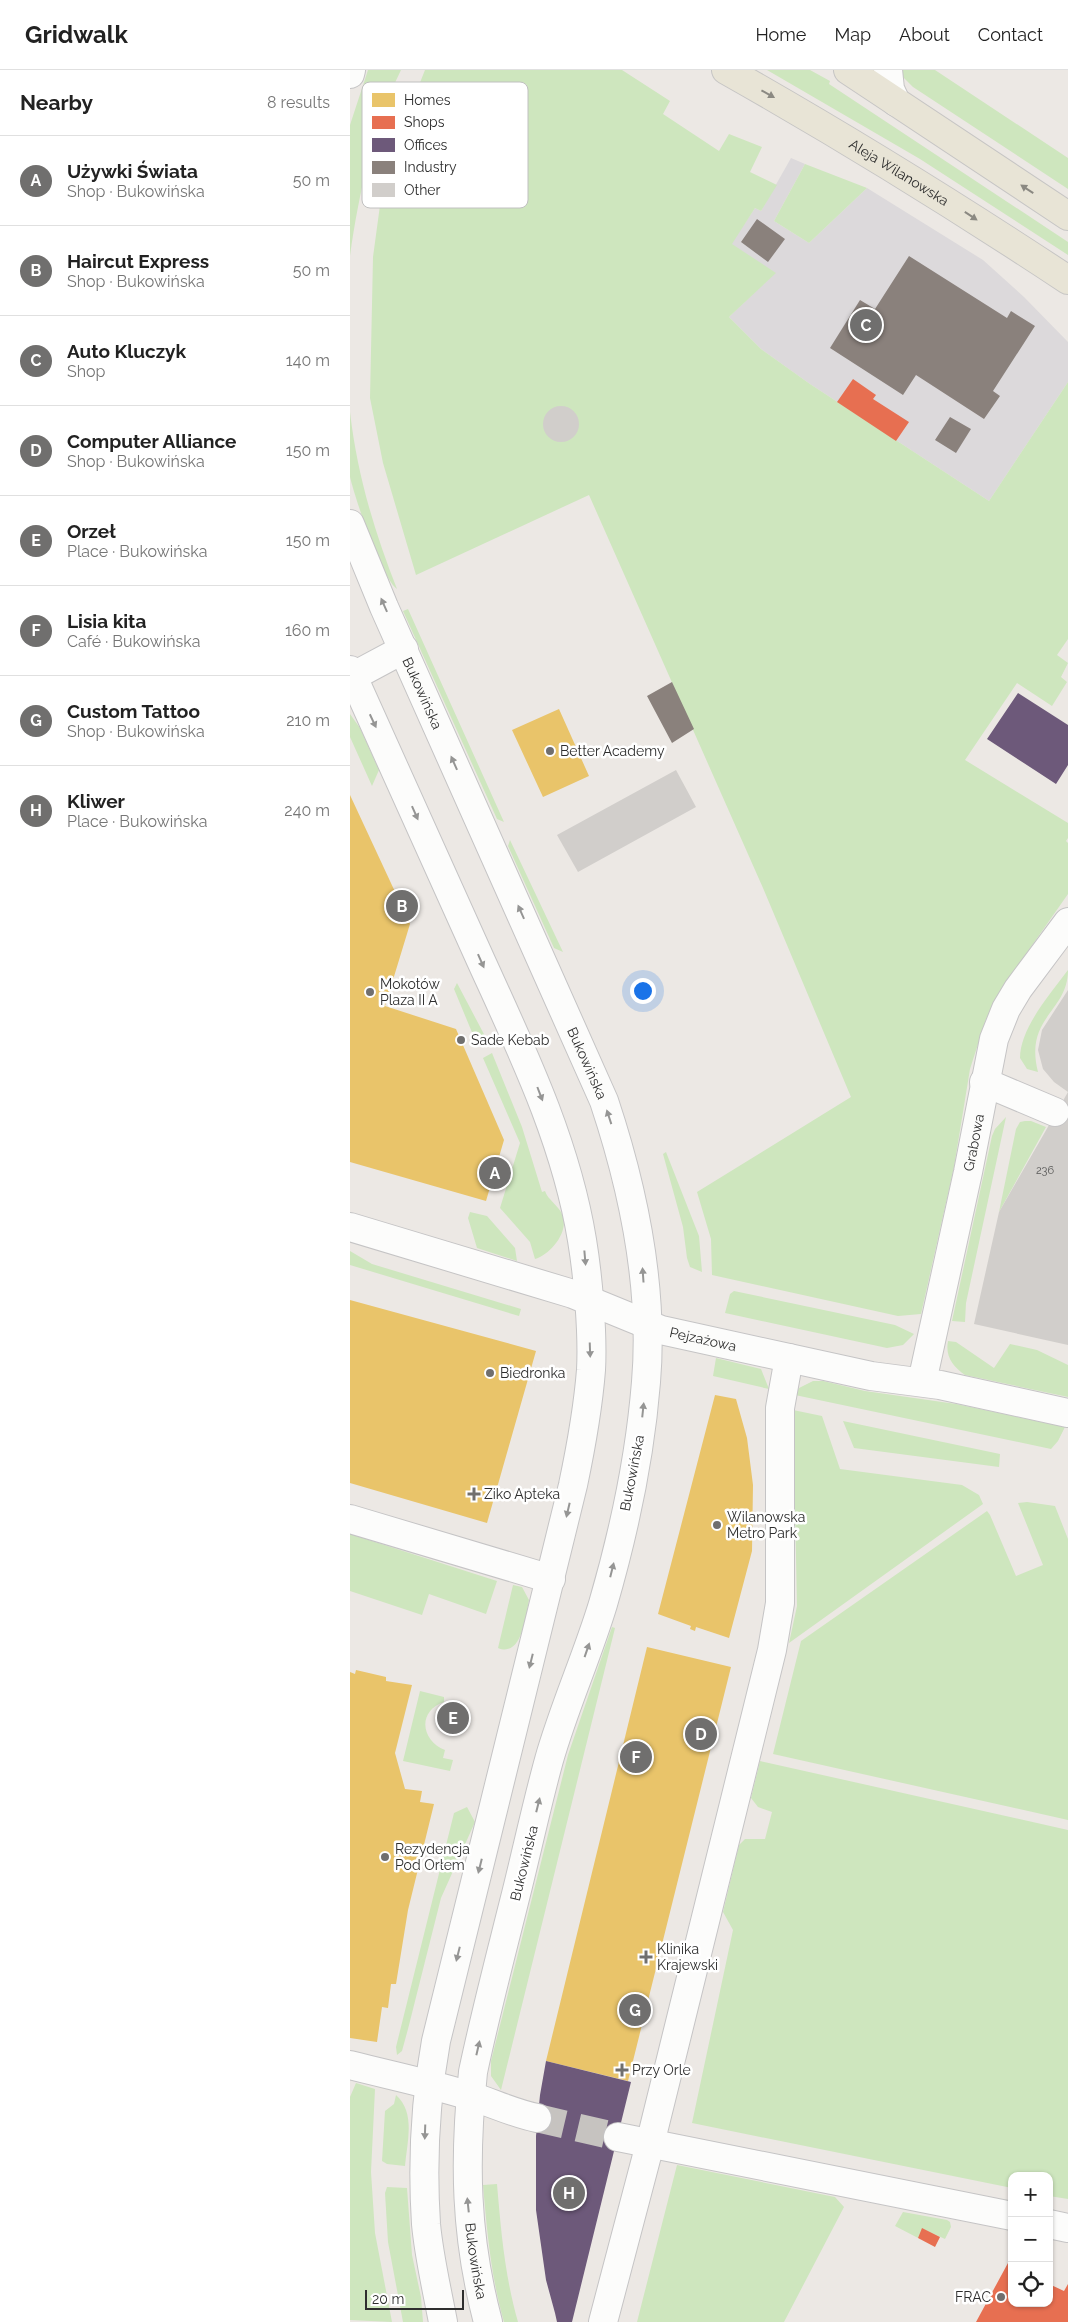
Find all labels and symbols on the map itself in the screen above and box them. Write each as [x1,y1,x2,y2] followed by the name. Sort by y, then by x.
[362,82,528,208] legend
[761,90,776,98] one-way arrow
[404,92,451,108] text: Homes
[404,114,445,130] text: Shops
[846,136,952,209] street label: Aleja Wilanowska
[404,137,448,153] text: Offices
[404,159,457,175] text: Industry
[404,182,441,198] text: Other
[1021,184,1034,194] one-way arrow
[965,211,978,221] one-way arrow
[850,306,882,344] pin: C
[379,598,387,612] one-way arrow
[399,655,445,732] street label: Bukowińska
[369,714,377,728] one-way arrow
[560,743,665,759] place label: Better Academy
[544,745,556,757] marker: Better Academy
[450,756,458,770] one-way arrow
[411,806,419,820] one-way arrow
[386,887,418,925] pin: B
[516,905,524,919] one-way arrow
[478,954,486,968] one-way arrow
[380,976,440,1008] place label: Mokotów Plaza II A
[630,978,656,1004] your location
[364,986,376,998] marker: Mokotów Plaza II A
[564,1025,610,1102] street label: Bukowińska
[471,1032,550,1048] place label: Sade Kebab
[455,1034,467,1046] marker: Sade Kebab
[536,1087,544,1102] one-way arrow
[605,1109,613,1124] one-way arrow
[960,1112,987,1173] street label: Grabowa
[479,1154,511,1192] pin: A
[1036,1164,1054,1177] house number: 236
[581,1250,589,1266] one-way arrow
[639,1267,647,1283] one-way arrow
[668,1324,738,1354] street label: Pejzażowa
[587,1342,595,1358] one-way arrow
[500,1365,566,1381] place label: Biedronka
[484,1367,496,1379] marker: Biedronka
[639,1402,647,1418] one-way arrow
[617,1434,647,1512] street label: Bukowińska
[484,1486,560,1502] place label: Ziko Apteka
[468,1488,480,1500] marker: Ziko Apteka
[564,1502,572,1518] one-way arrow
[727,1509,805,1541] place label: Wilanowska Metro Park
[711,1519,723,1531] marker: Wilanowska Metro Park
[608,1562,616,1577] one-way arrow
[584,1643,591,1658] one-way arrow
[527,1653,535,1668] one-way arrow
[437,1699,469,1737] pin: E
[685,1715,717,1753] pin: D
[620,1738,652,1776] pin: F
[534,1798,542,1813] one-way arrow
[507,1824,541,1902] street label: Bukowińska
[395,1841,470,1873] place label: Rezydencja Pod Orłem
[379,1851,391,1863] marker: Rezydencja Pod Orłem
[476,1858,484,1873] one-way arrow
[657,1941,718,1973] place label: Klinika Krajewski
[454,1947,462,1962] one-way arrow
[639,1950,653,1964] marker: Klinika Krajewski
[619,1991,651,2029] pin: G
[474,2040,482,2055] one-way arrow
[632,2062,691,2078] place label: Przy Orle
[616,2064,628,2076] marker: Przy Orle
[420,2124,428,2140] one-way arrow
[553,2174,585,2212] pin: H
[464,2197,472,2213] one-way arrow
[462,2222,490,2301] street label: Bukowińska
[365,2287,464,2310] scale bar
[955,2289,991,2305] place label: FRAC
[995,2291,1007,2303] marker: FRAC

